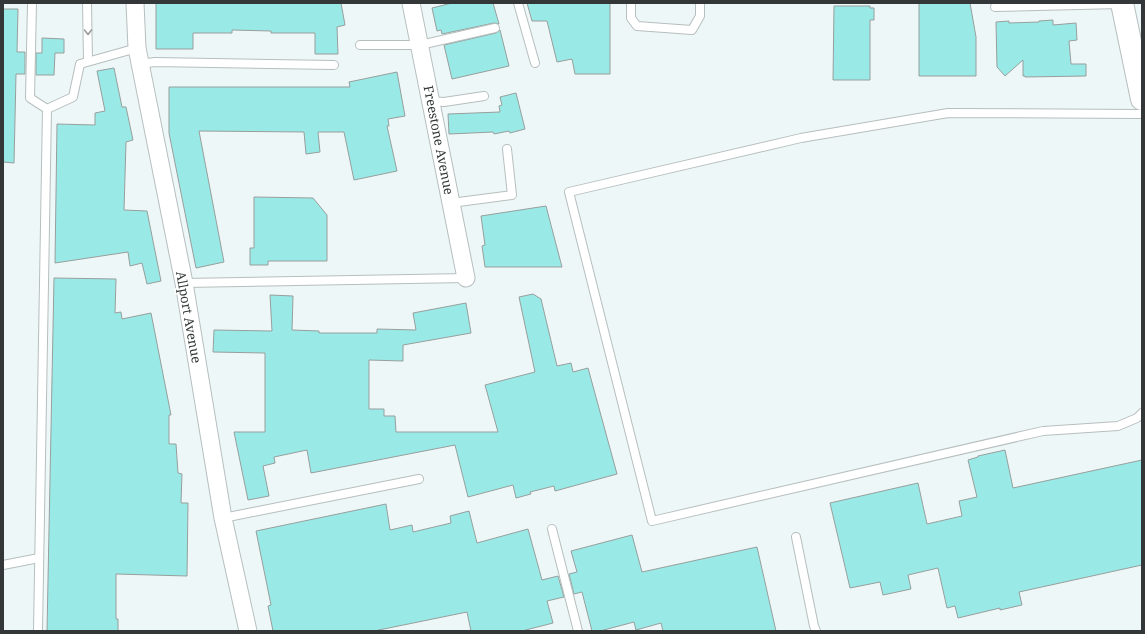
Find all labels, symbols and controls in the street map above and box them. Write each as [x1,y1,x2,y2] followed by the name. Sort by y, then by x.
[84,29,92,35] one-way arrow
[420,84,458,196] street label: Freestone Avenue
[172,270,206,365] street label: Allport Avenue

